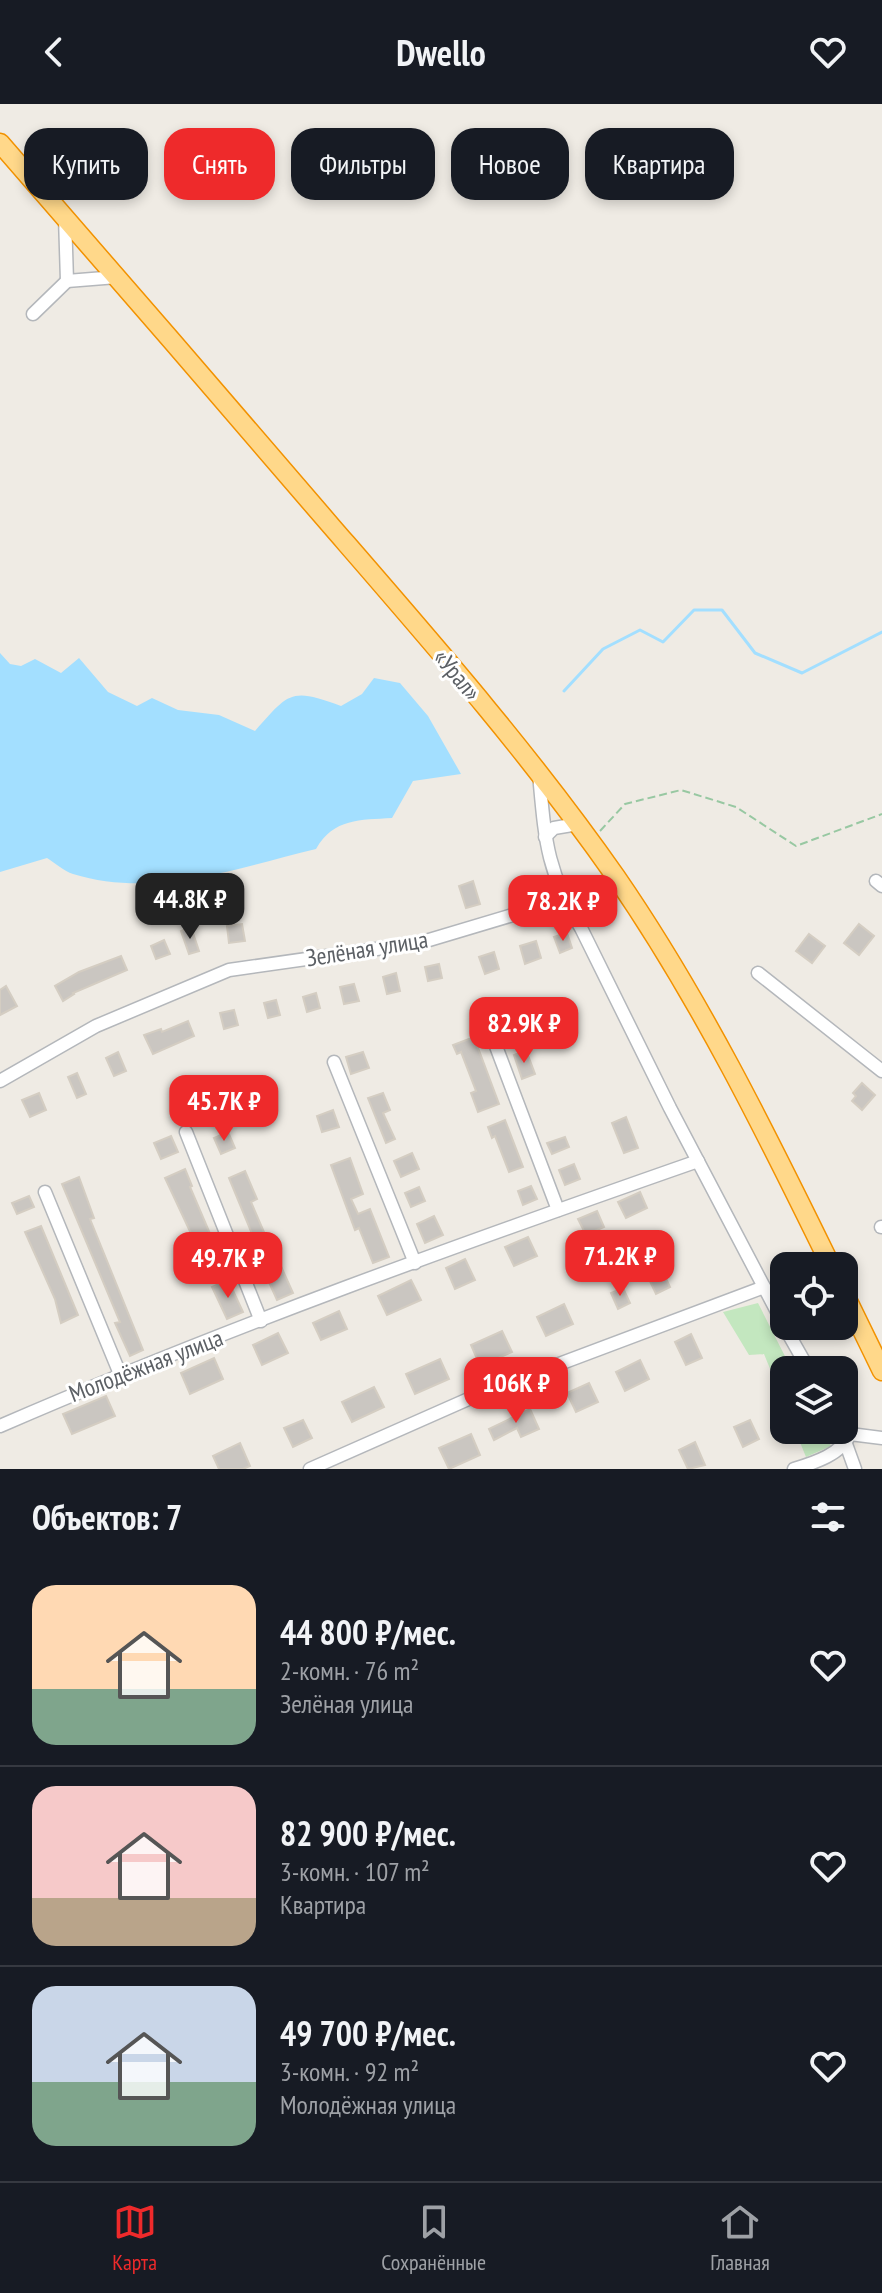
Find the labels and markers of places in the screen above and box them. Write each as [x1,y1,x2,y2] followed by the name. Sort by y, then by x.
[116,873,264,941] pin: 44.8K ₽
[489,875,637,943] pin: 78.2K ₽
[450,997,598,1065] pin: 82.9K ₽
[150,1075,298,1143] pin: 45.7K ₽
[546,1230,694,1298] pin: 71.2K ₽
[154,1232,302,1300] pin: 49.7K ₽
[451,1357,581,1425] pin: 106K ₽

